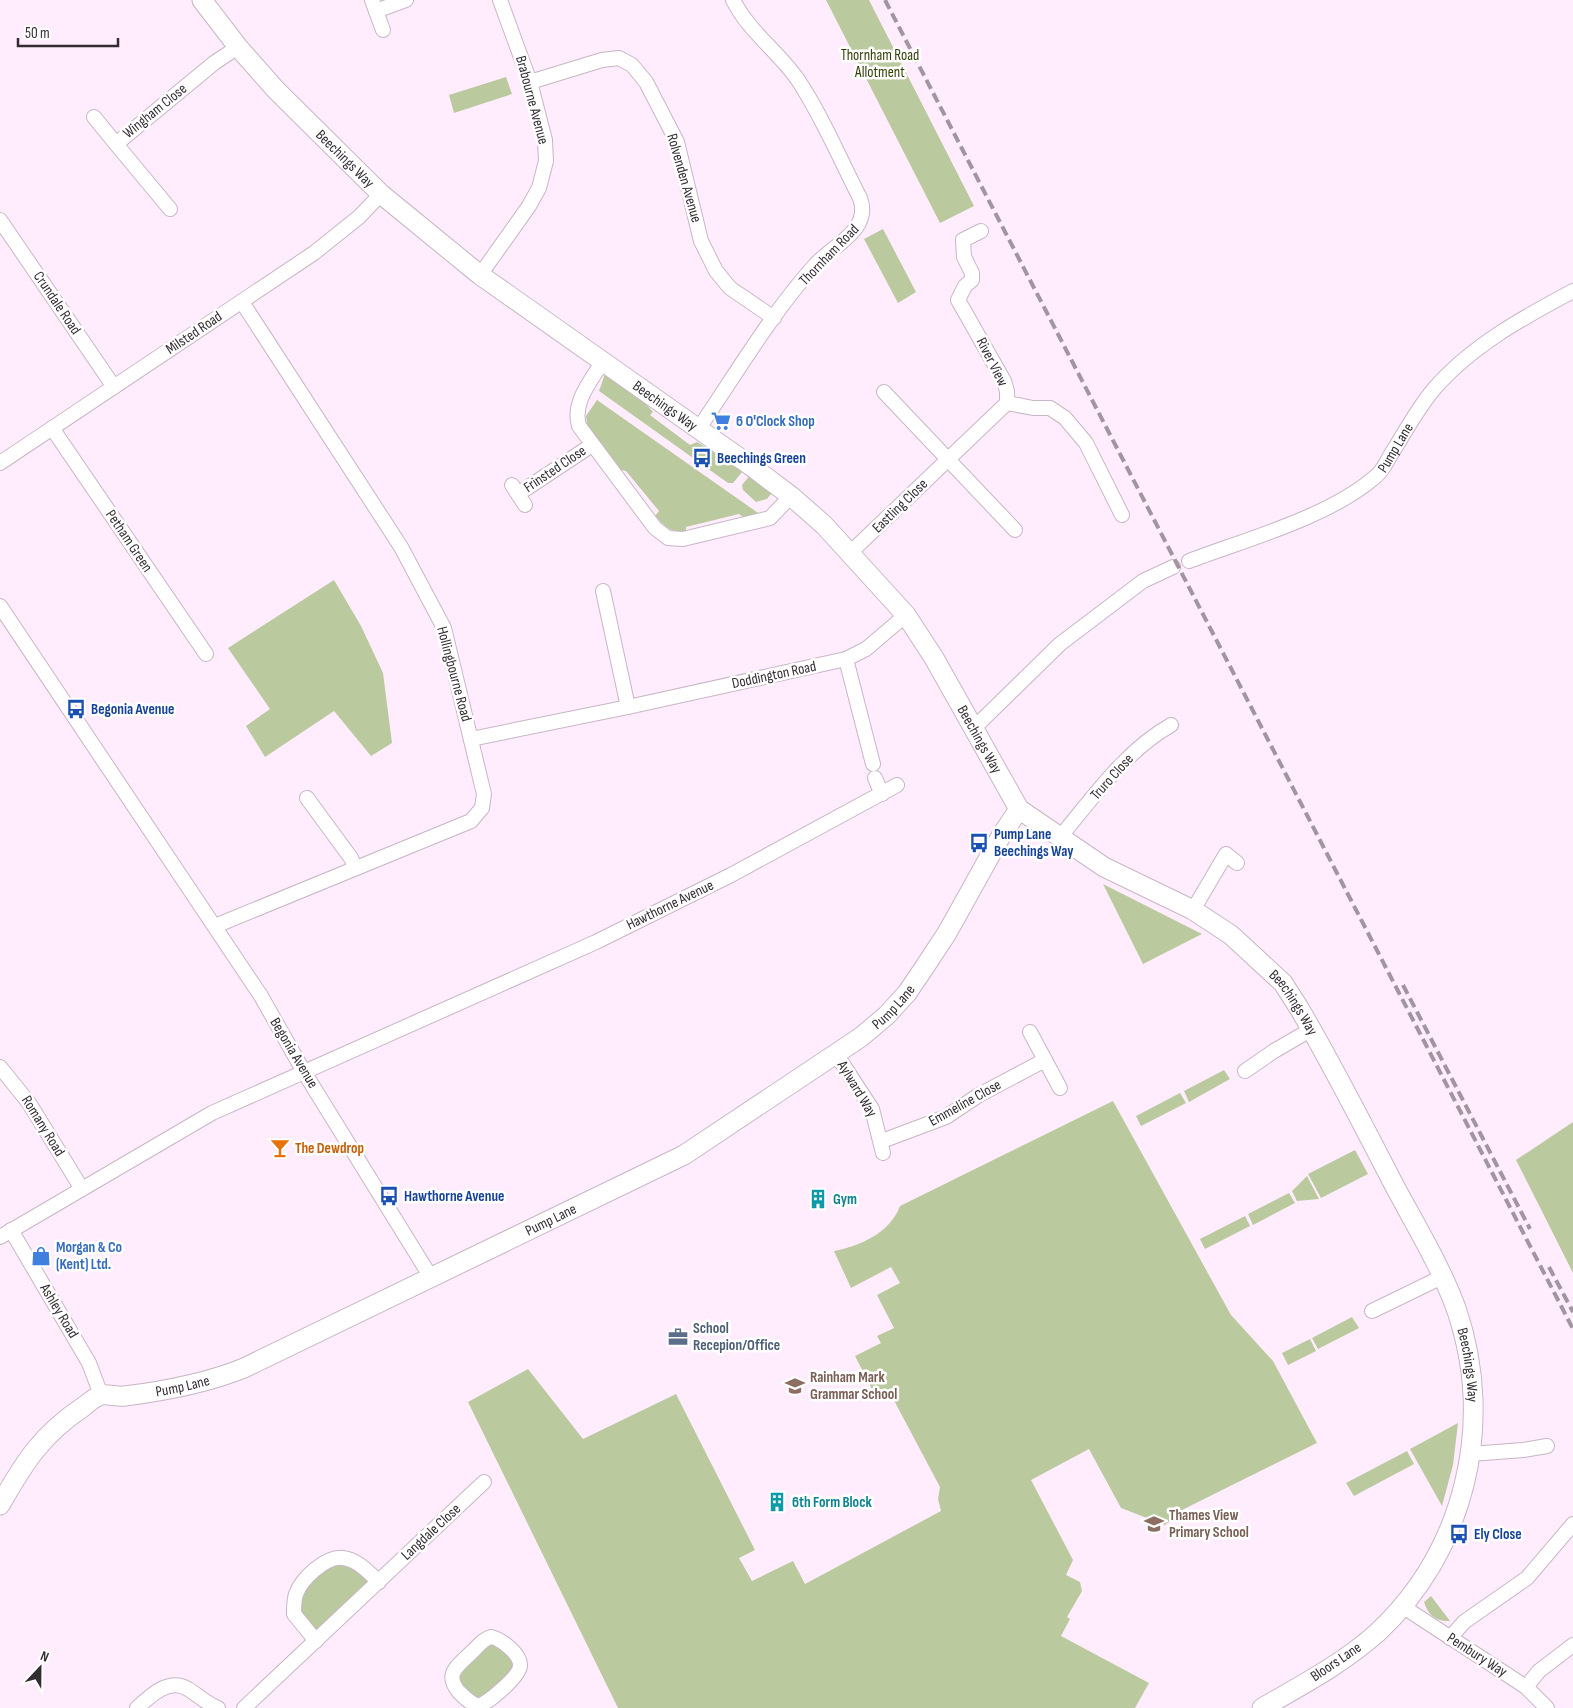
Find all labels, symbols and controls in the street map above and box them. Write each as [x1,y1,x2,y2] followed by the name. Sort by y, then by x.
[18,15,118,47] scale bar
[25,24,50,43] text: 50 m
[841,46,919,82] park label: Thornham Road Allotment
[511,54,553,146] street label: Brabourne Avenue
[119,79,191,143] street label: Wingham Close
[312,125,379,192] street label: Beechings Way
[662,131,706,225] street label: Rolvenden Avenue
[795,220,863,290] street label: Thornham Road
[29,268,85,338] street label: Crundale Road
[162,307,226,359] street label: Milsted Road
[972,334,1013,390] street label: River View
[629,376,702,435] street label: Beechings Way
[710,410,732,432] supermarket icon: 6 O'Clock Shop
[736,412,815,431] place label: 6 O'Clock Shop
[1373,419,1417,476] street label: Pump Lane
[520,441,590,497] street label: Frinsted Close
[691,447,713,469] bus stop icon: Beechings Green
[717,449,806,468] place label: Beechings Green
[868,475,932,537] street label: Eastling Close
[101,506,157,576] street label: Petham Green
[432,624,476,724] street label: Hollingbourne Road
[730,657,818,693] street label: Doddington Road
[65,698,87,720] bus stop icon: Begonia Avenue
[91,700,175,719] place label: Begonia Avenue
[953,702,1006,777] street label: Beechings Way
[1086,750,1138,804] street label: Truro Close
[994,825,1074,861] place label: Pump Lane Beechings Way
[968,832,990,854] bus stop icon: Pump Lane Beechings Way
[623,876,717,934] street label: Hawthorne Avenue
[1265,965,1322,1039] street label: Beechings Way
[868,981,919,1033] street label: Pump Lane
[266,1014,322,1092] street label: Begonia Avenue
[832,1057,881,1121] street label: Aylward Way
[925,1075,1005,1131] street label: Emmeline Close
[17,1092,69,1160] street label: Romany Road
[269,1137,291,1159] bar icon: The Dewdrop
[295,1139,364,1158] place label: The Dewdrop
[378,1185,400,1207] bus stop icon: Hawthorne Avenue
[404,1187,504,1206] place label: Hawthorne Avenue
[807,1188,829,1210] building icon: Gym
[833,1190,857,1209] place label: Gym
[522,1199,580,1240] street label: Pump Lane
[56,1238,122,1274] place label: Morgan & Co (Kent) Ltd.
[30,1245,52,1267] shop icon: Morgan & Co (Kent) Ltd.
[35,1279,83,1342] street label: Ashley Road
[693,1319,780,1355] place label: School Recepion/Office
[667,1326,689,1348] office icon: School Recepion/Office
[1453,1326,1483,1403] street label: Beechings Way
[810,1368,897,1404] place label: Rainham Mark Grammar School
[154,1371,212,1401] street label: Pump Lane
[784,1375,806,1397] school or university icon: Rainham Mark Grammar School
[766,1491,788,1513] building icon: 6th Form Block
[792,1493,872,1512] place label: 6th Form Block
[397,1500,465,1564] street label: Langdale Close
[1169,1506,1249,1542] place label: Thames View Primary School
[1143,1513,1165,1535] school or university icon: Thames View Primary School
[1448,1523,1470,1545] bus stop icon: Ely Close
[1474,1525,1522,1544] place label: Ely Close
[1443,1629,1511,1682] street label: Pembury Way
[1307,1638,1365,1686] street label: Bloors Lane
[15,1643,65,1693] north arrow
[38,1647,51,1666] text: N

